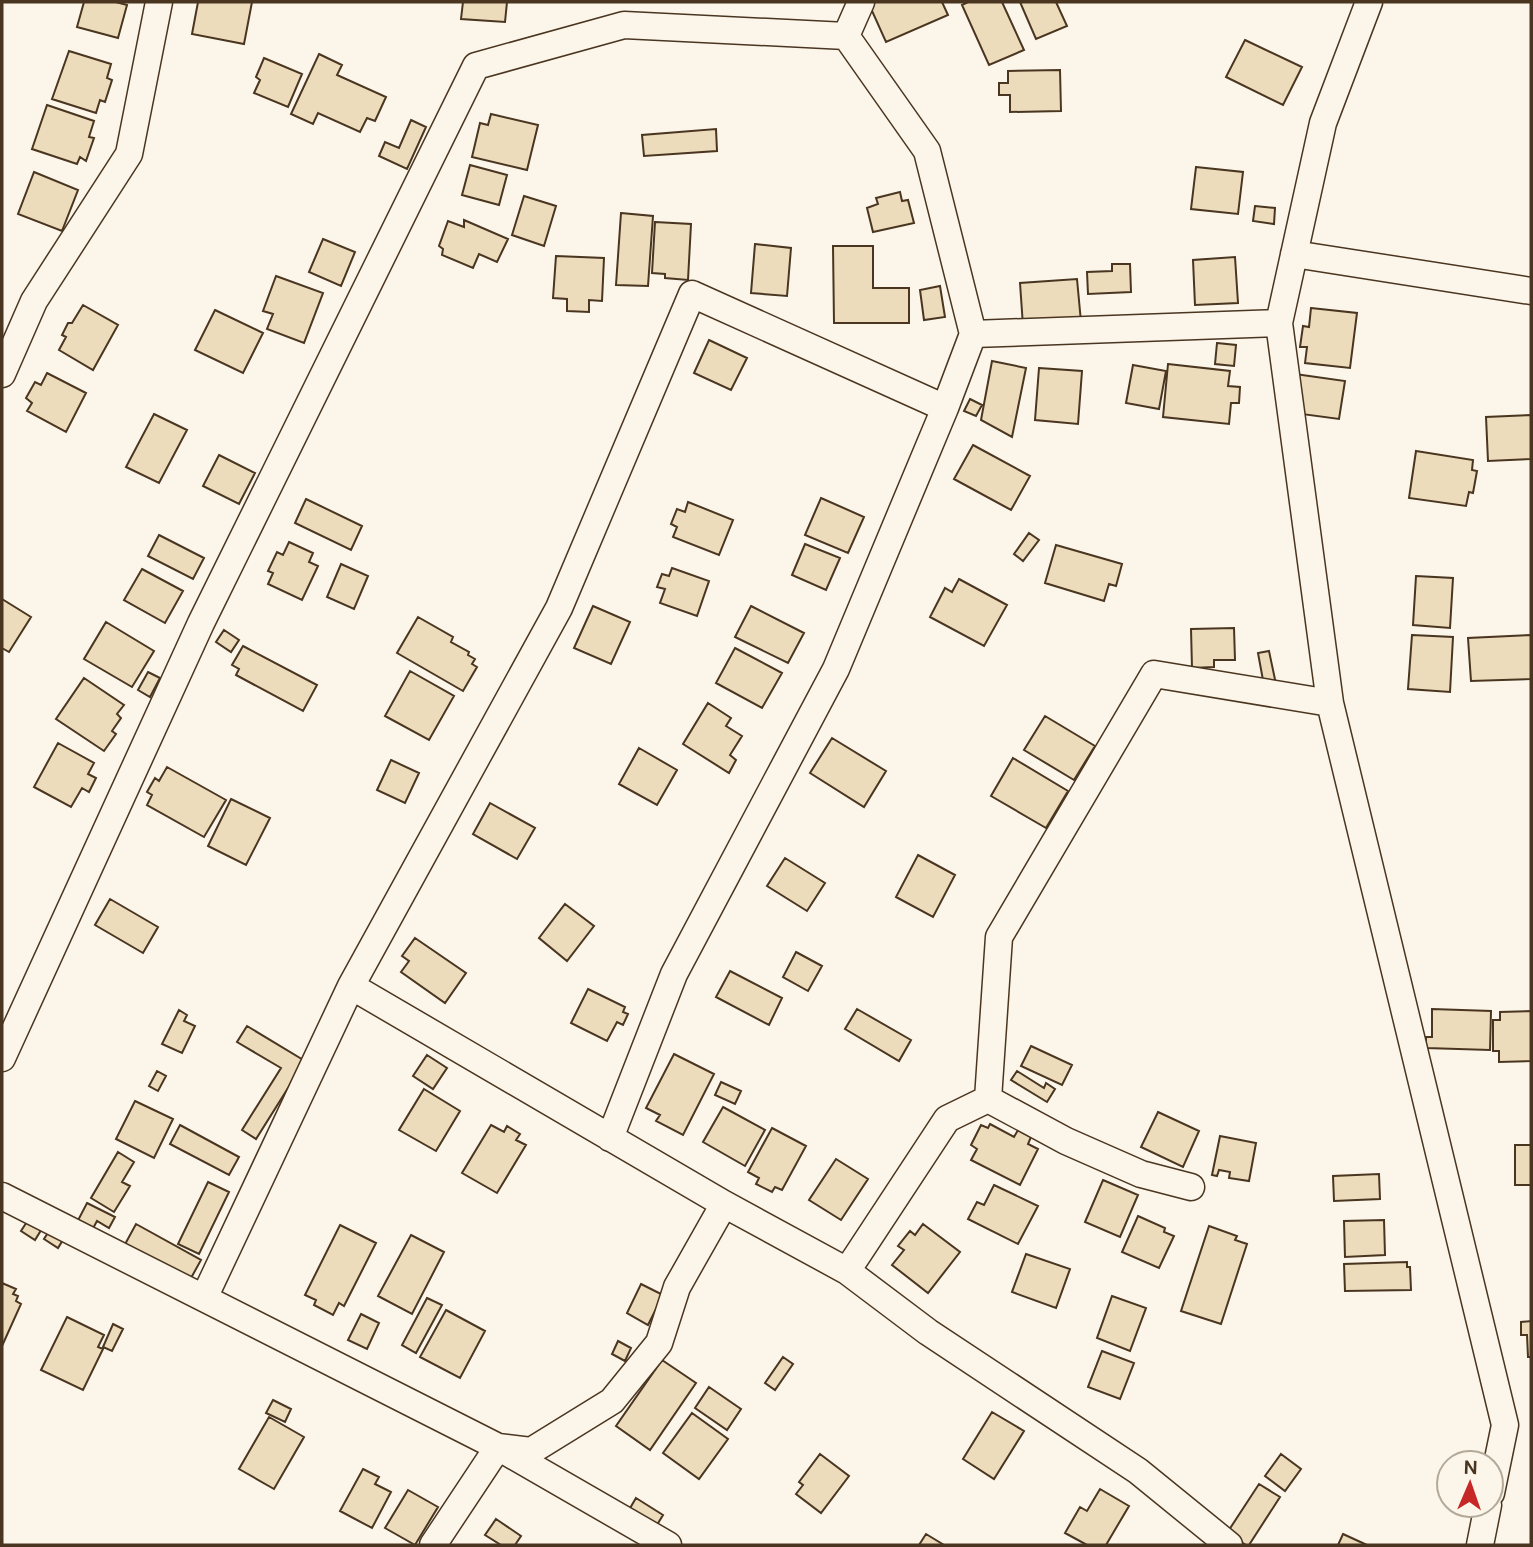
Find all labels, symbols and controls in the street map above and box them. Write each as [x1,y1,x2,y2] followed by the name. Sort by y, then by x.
[1435,1449,1505,1519] north arrow
[1463,1455,1478,1480] text: N

